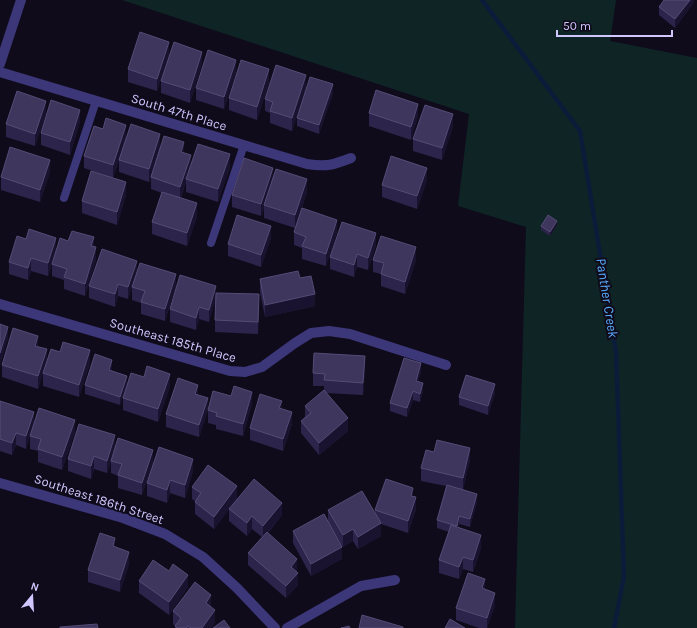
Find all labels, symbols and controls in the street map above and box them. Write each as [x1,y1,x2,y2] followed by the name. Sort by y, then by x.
[557,12,672,38] scale bar
[563,19,591,33] text: 50 m
[129,90,229,134] street label: South 47th Place
[592,257,622,340] water label: Panther Creek
[108,315,238,365] street label: Southeast 185th Place
[32,471,166,527] street label: Southeast 186th Street
[12,576,52,616] north arrow
[29,580,41,594] text: N

